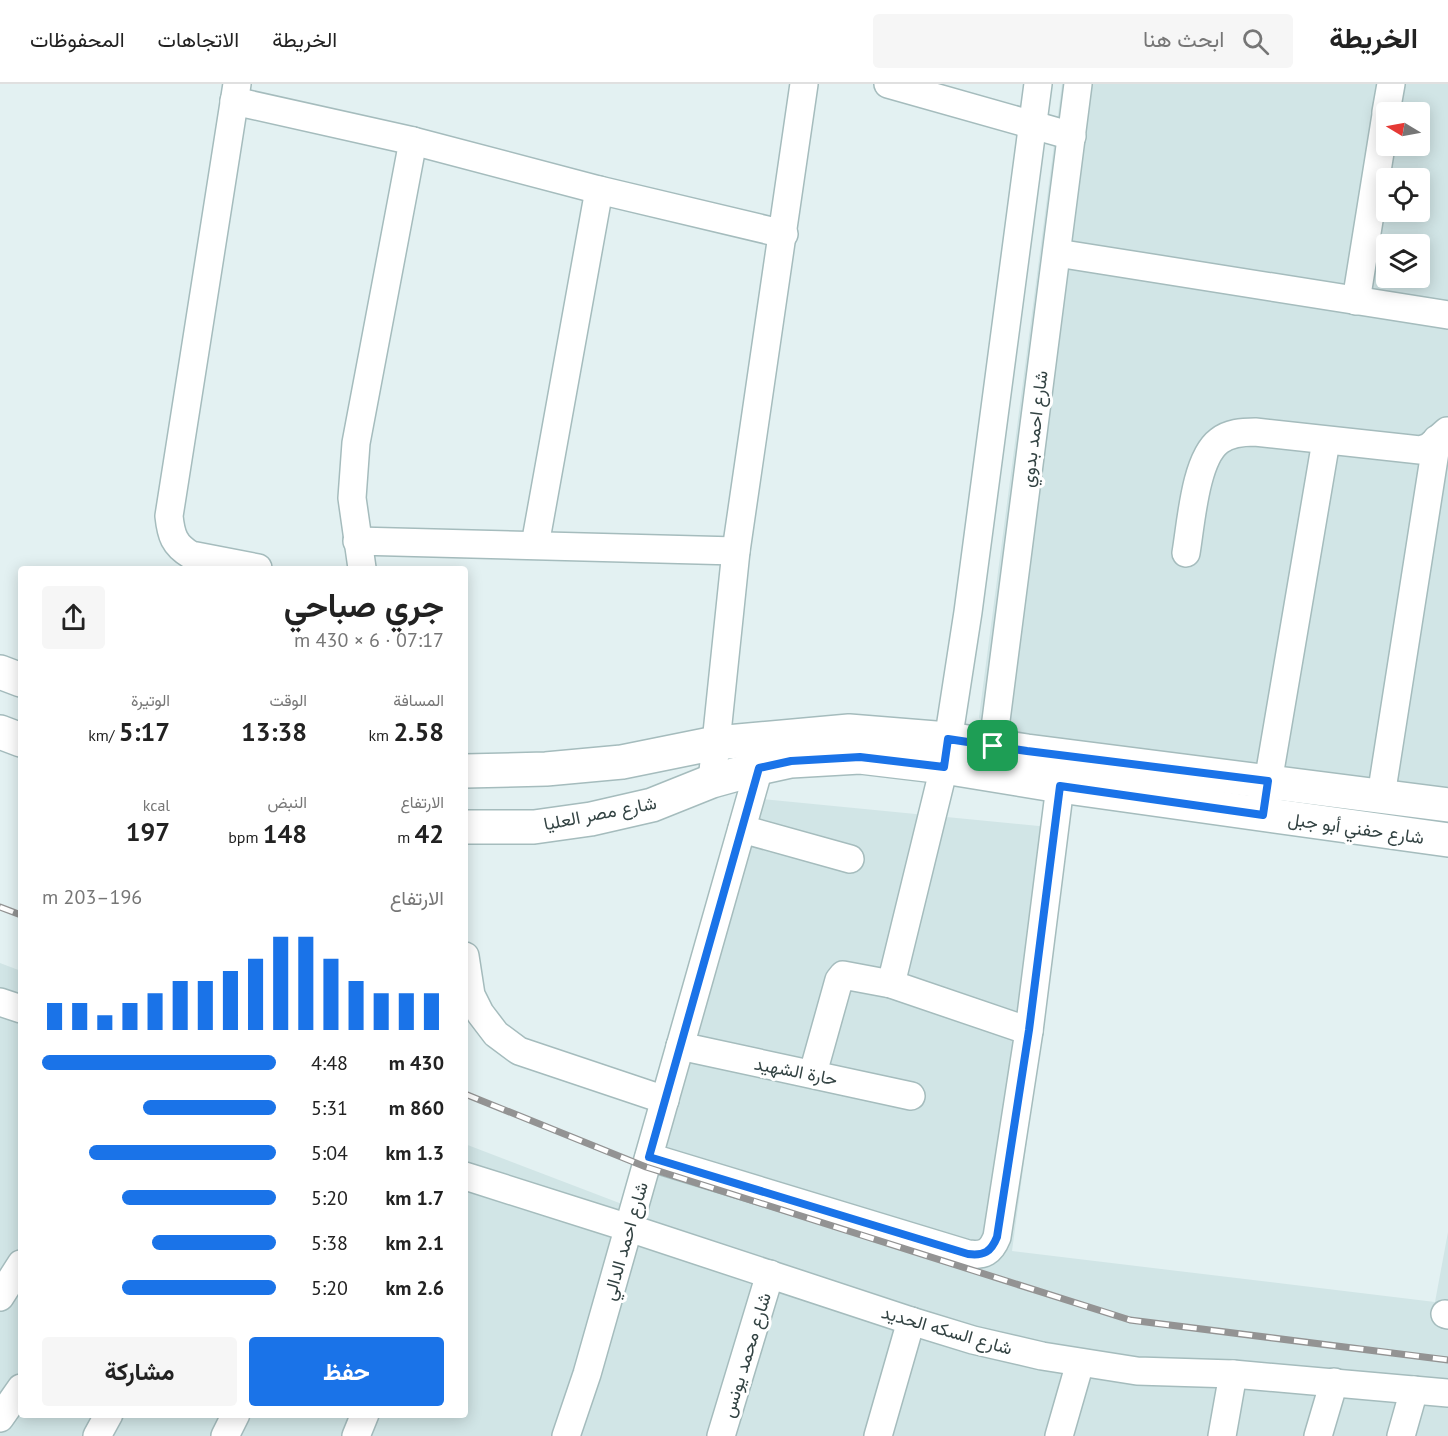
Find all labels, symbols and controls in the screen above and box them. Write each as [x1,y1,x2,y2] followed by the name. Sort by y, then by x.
[873,14,1293,68] search box
[1329,19,1418,56] text: الخريطة
[1143,25,1224,53] text: ابحث هنا
[1239,25,1272,58] icon: search
[30,26,125,53] text: المحفوظات
[158,26,239,53] text: الاتجاهات
[272,26,337,53] text: الخريطة
[1376,102,1430,156] north arrow
[1376,102,1430,288] map controls
[1376,168,1430,222] button: locate
[1376,234,1430,288] button: layers
[1015,369,1057,489] street label: شارع احمد بدوي
[284,583,444,626] text: جري صباحي
[42,586,105,649] button: share
[294,627,444,653] text: 07:17 · 6 × 430 m
[131,690,170,710] text: الوتيرة
[269,690,307,710] text: الوقت
[393,690,444,710] text: المسافة
[119,715,170,748] text: 5:17
[241,715,307,748] text: 13:38
[393,715,444,748] text: 2.58
[967,720,1018,771] pin
[88,725,119,745] text: /km
[368,725,393,745] text: km
[976,729,1009,762] icon: arrive
[542,791,659,836] street label: شارع مصر العليا
[267,792,307,812] text: النبض
[401,792,444,812] text: الارتفاع
[143,795,170,815] text: kcal
[1286,807,1426,853] street label: شارع حفني أبو جبل
[126,815,170,848] text: 197
[263,817,307,850] text: 148
[415,817,444,850] text: 42
[228,827,263,847] text: bpm
[397,827,415,847] text: m
[42,884,142,910] text: 196–203 m
[390,885,444,911] text: الارتفاع
[311,1050,348,1076] text: 4:48
[389,1050,444,1076] text: 430 m
[752,1052,840,1090] street label: حارة الشهيد
[311,1095,348,1121] text: 5:31
[389,1095,444,1121] text: 860 m
[311,1140,348,1166] text: 5:04
[385,1140,444,1166] text: 1.3 km
[597,1179,657,1304] street label: شارع احمد الدالي
[311,1185,348,1211] text: 5:20
[385,1185,444,1211] text: 1.7 km
[311,1230,348,1256] text: 5:38
[385,1230,444,1256] text: 2.1 km
[311,1275,348,1301] text: 5:20
[385,1275,444,1301] text: 2.6 km
[716,1290,777,1421] street label: شارع محمد يونس
[879,1300,1015,1361] street label: شارع السكه الحديد
[42,1337,237,1406] button: مشاركة
[249,1337,444,1406] button: حفظ

